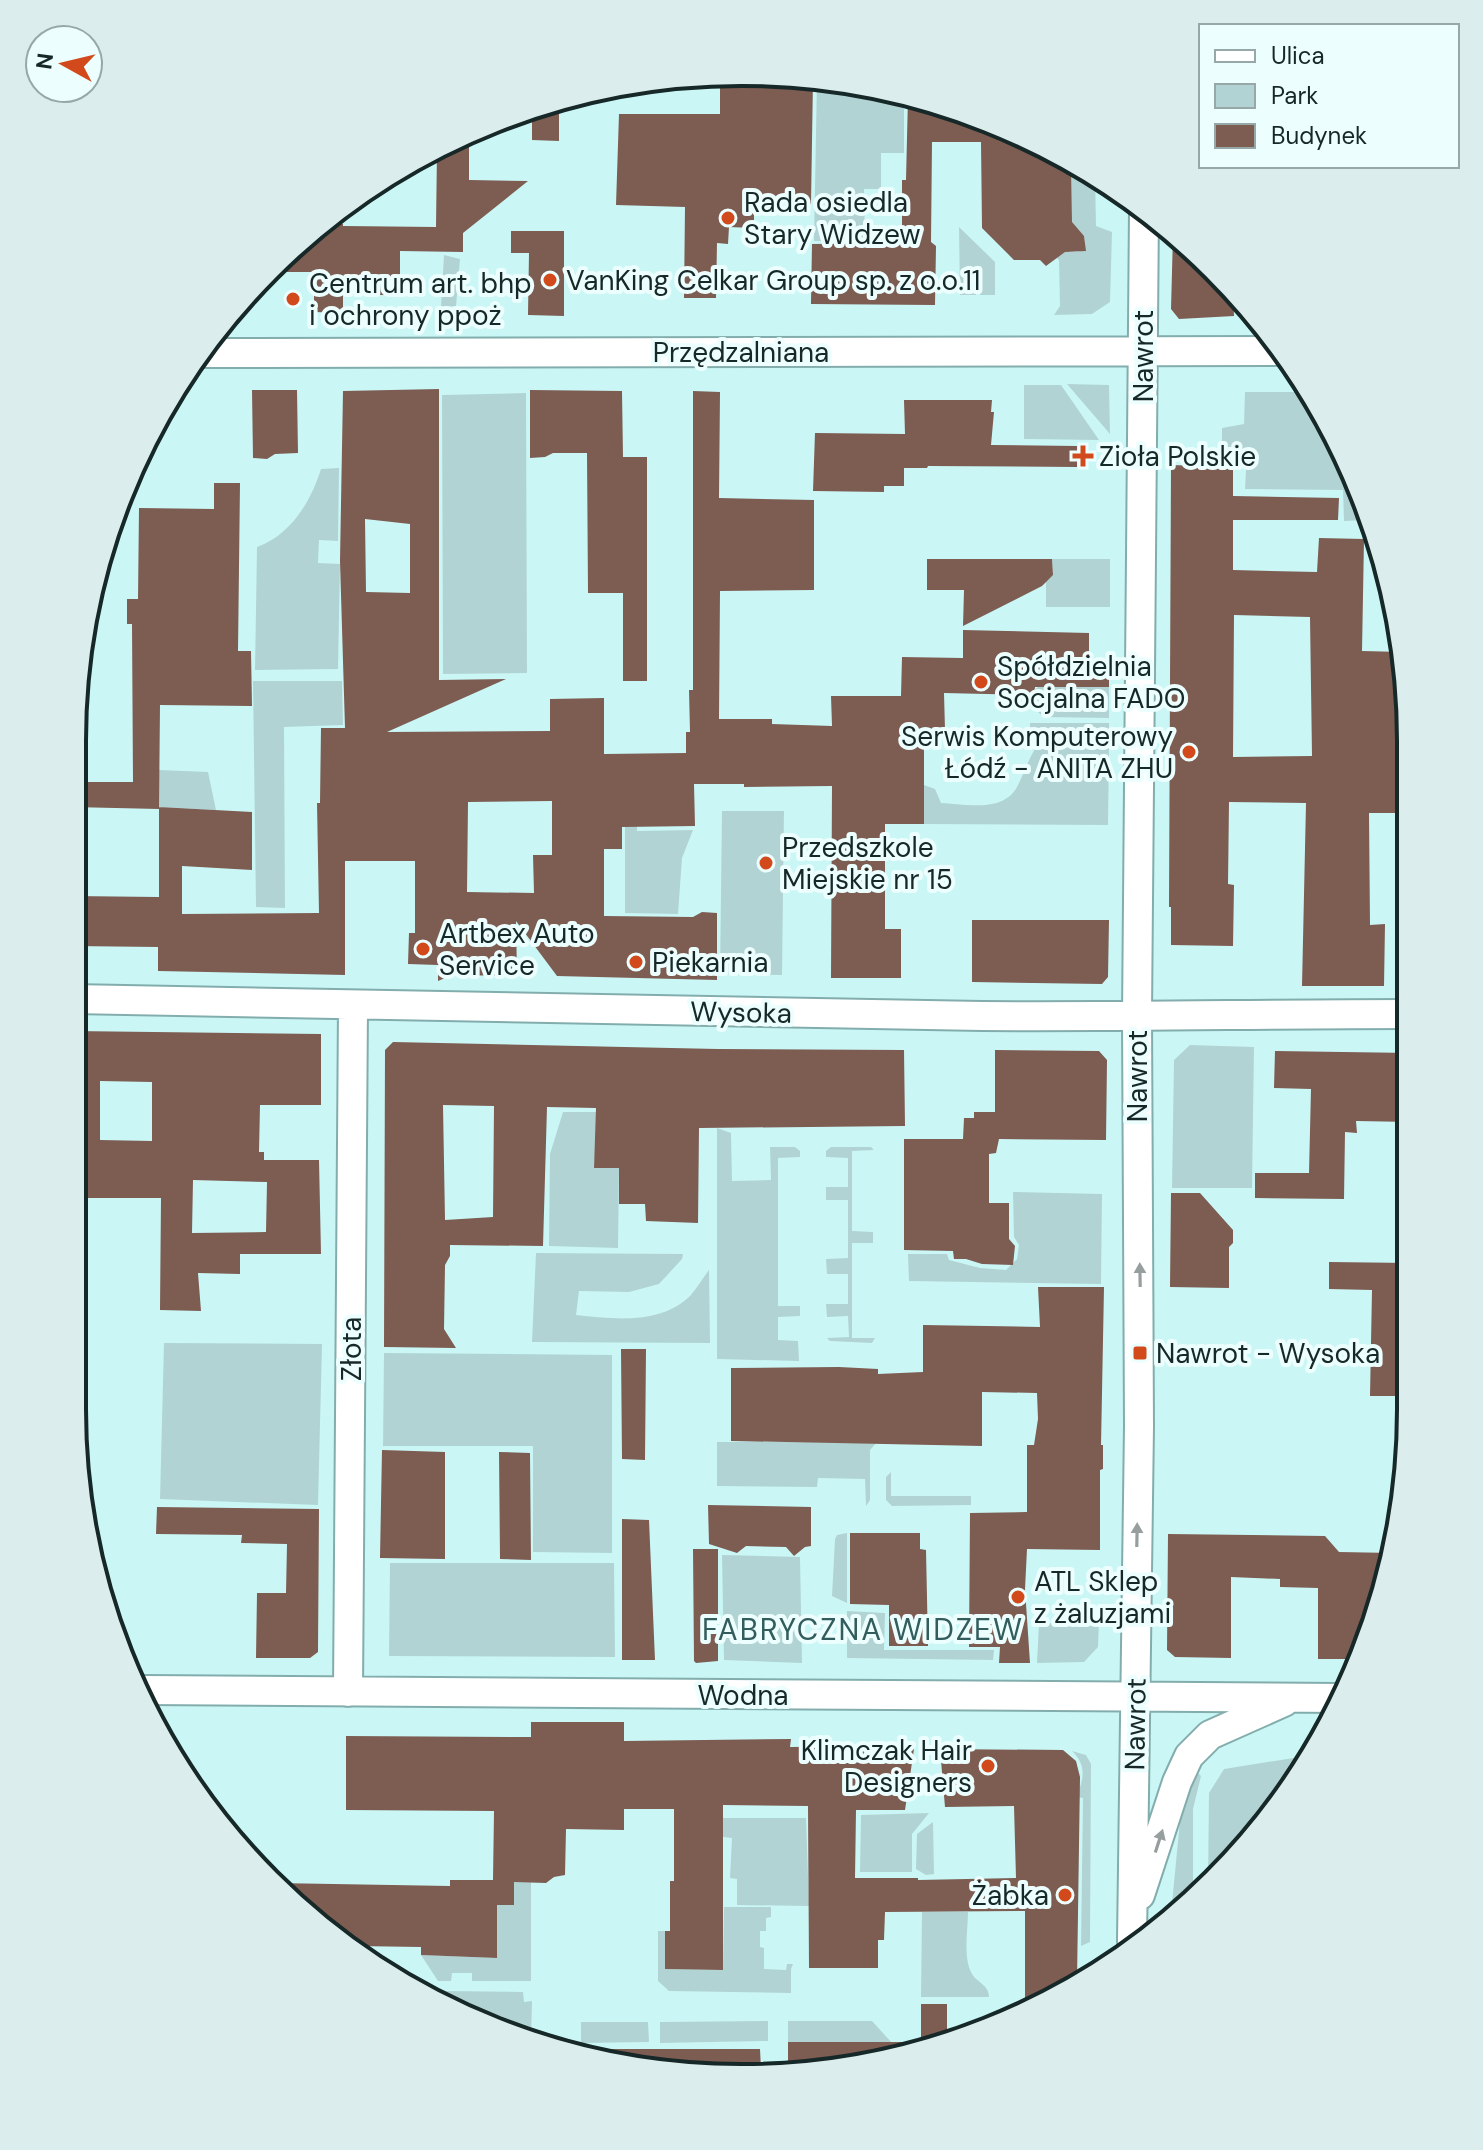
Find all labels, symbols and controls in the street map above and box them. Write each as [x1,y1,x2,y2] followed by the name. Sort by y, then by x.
[24,24,104,104] north arrow
[1199,24,1459,168] legend
[1271,40,1325,71] text: Ulica
[29,51,60,71] text: N
[1271,80,1318,111] text: Park
[1271,120,1367,151] text: Budynek
[744,184,921,253] place label: Rada osiedla Stary Widzew
[719,209,737,227] marker: Rada osiedla Stary Widzew
[566,262,981,299] place label: VanKing Celkar Group sp. z o.o.11
[309,265,532,334] place label: Centrum art. bhp i ochrony ppoż
[541,271,559,289] marker: VanKing Celkar Group sp. z o.o.11
[284,290,302,308] marker: Centrum art. bhp i ochrony ppoż
[1125,310,1162,402] street label: Nawrot
[653,334,829,371] street label: Przędzalniana
[1099,438,1256,475] place label: Zioła Polskie
[1074,447,1092,465] marker: Zioła Polskie
[997,648,1185,717] place label: Spółdzielnia Socjalna FADO
[972,673,990,691] marker: Spółdzielnia Socjalna FADO
[901,718,1173,787] place label: Serwis Komputerowy Łódź - ANITA ZHU
[1180,743,1198,761] marker: Serwis Komputerowy Łódź - ANITA ZHU
[782,829,953,898] place label: Przedszkole Miejskie nr 15
[757,854,775,872] marker: Przedszkole Miejskie nr 15
[439,915,595,984] place label: Artbex Auto Service
[414,940,432,958] marker: Artbex Auto Service
[652,944,768,981] place label: Piekarnia
[627,953,645,971] marker: Piekarnia
[690,993,792,1032] street label: Wysoka
[1119,1030,1156,1122] street label: Nawrot
[1133,1262,1146,1287] one-way arrow
[333,1317,370,1381] street label: Złota
[1156,1335,1380,1372] place label: Nawrot - Wysoka
[1131,1344,1149,1362] marker: Nawrot - Wysoka
[1131,1522,1143,1547] one-way arrow
[1034,1563,1171,1632] place label: ATL Sklep z żaluzjami
[1009,1588,1027,1606] marker: ATL Sklep z żaluzjami
[702,1610,1024,1649] district label: FABRYCZNA WIDZEW
[697,1677,789,1714] street label: Wodna
[1116,1677,1155,1771] street label: Nawrot
[801,1732,972,1801] place label: Klimczak Hair Designers
[979,1757,997,1775] marker: Klimczak Hair Designers
[1153,1829,1166,1853] one-way arrow
[972,1877,1049,1914] place label: Żabka
[1056,1886,1074,1904] marker: Żabka

